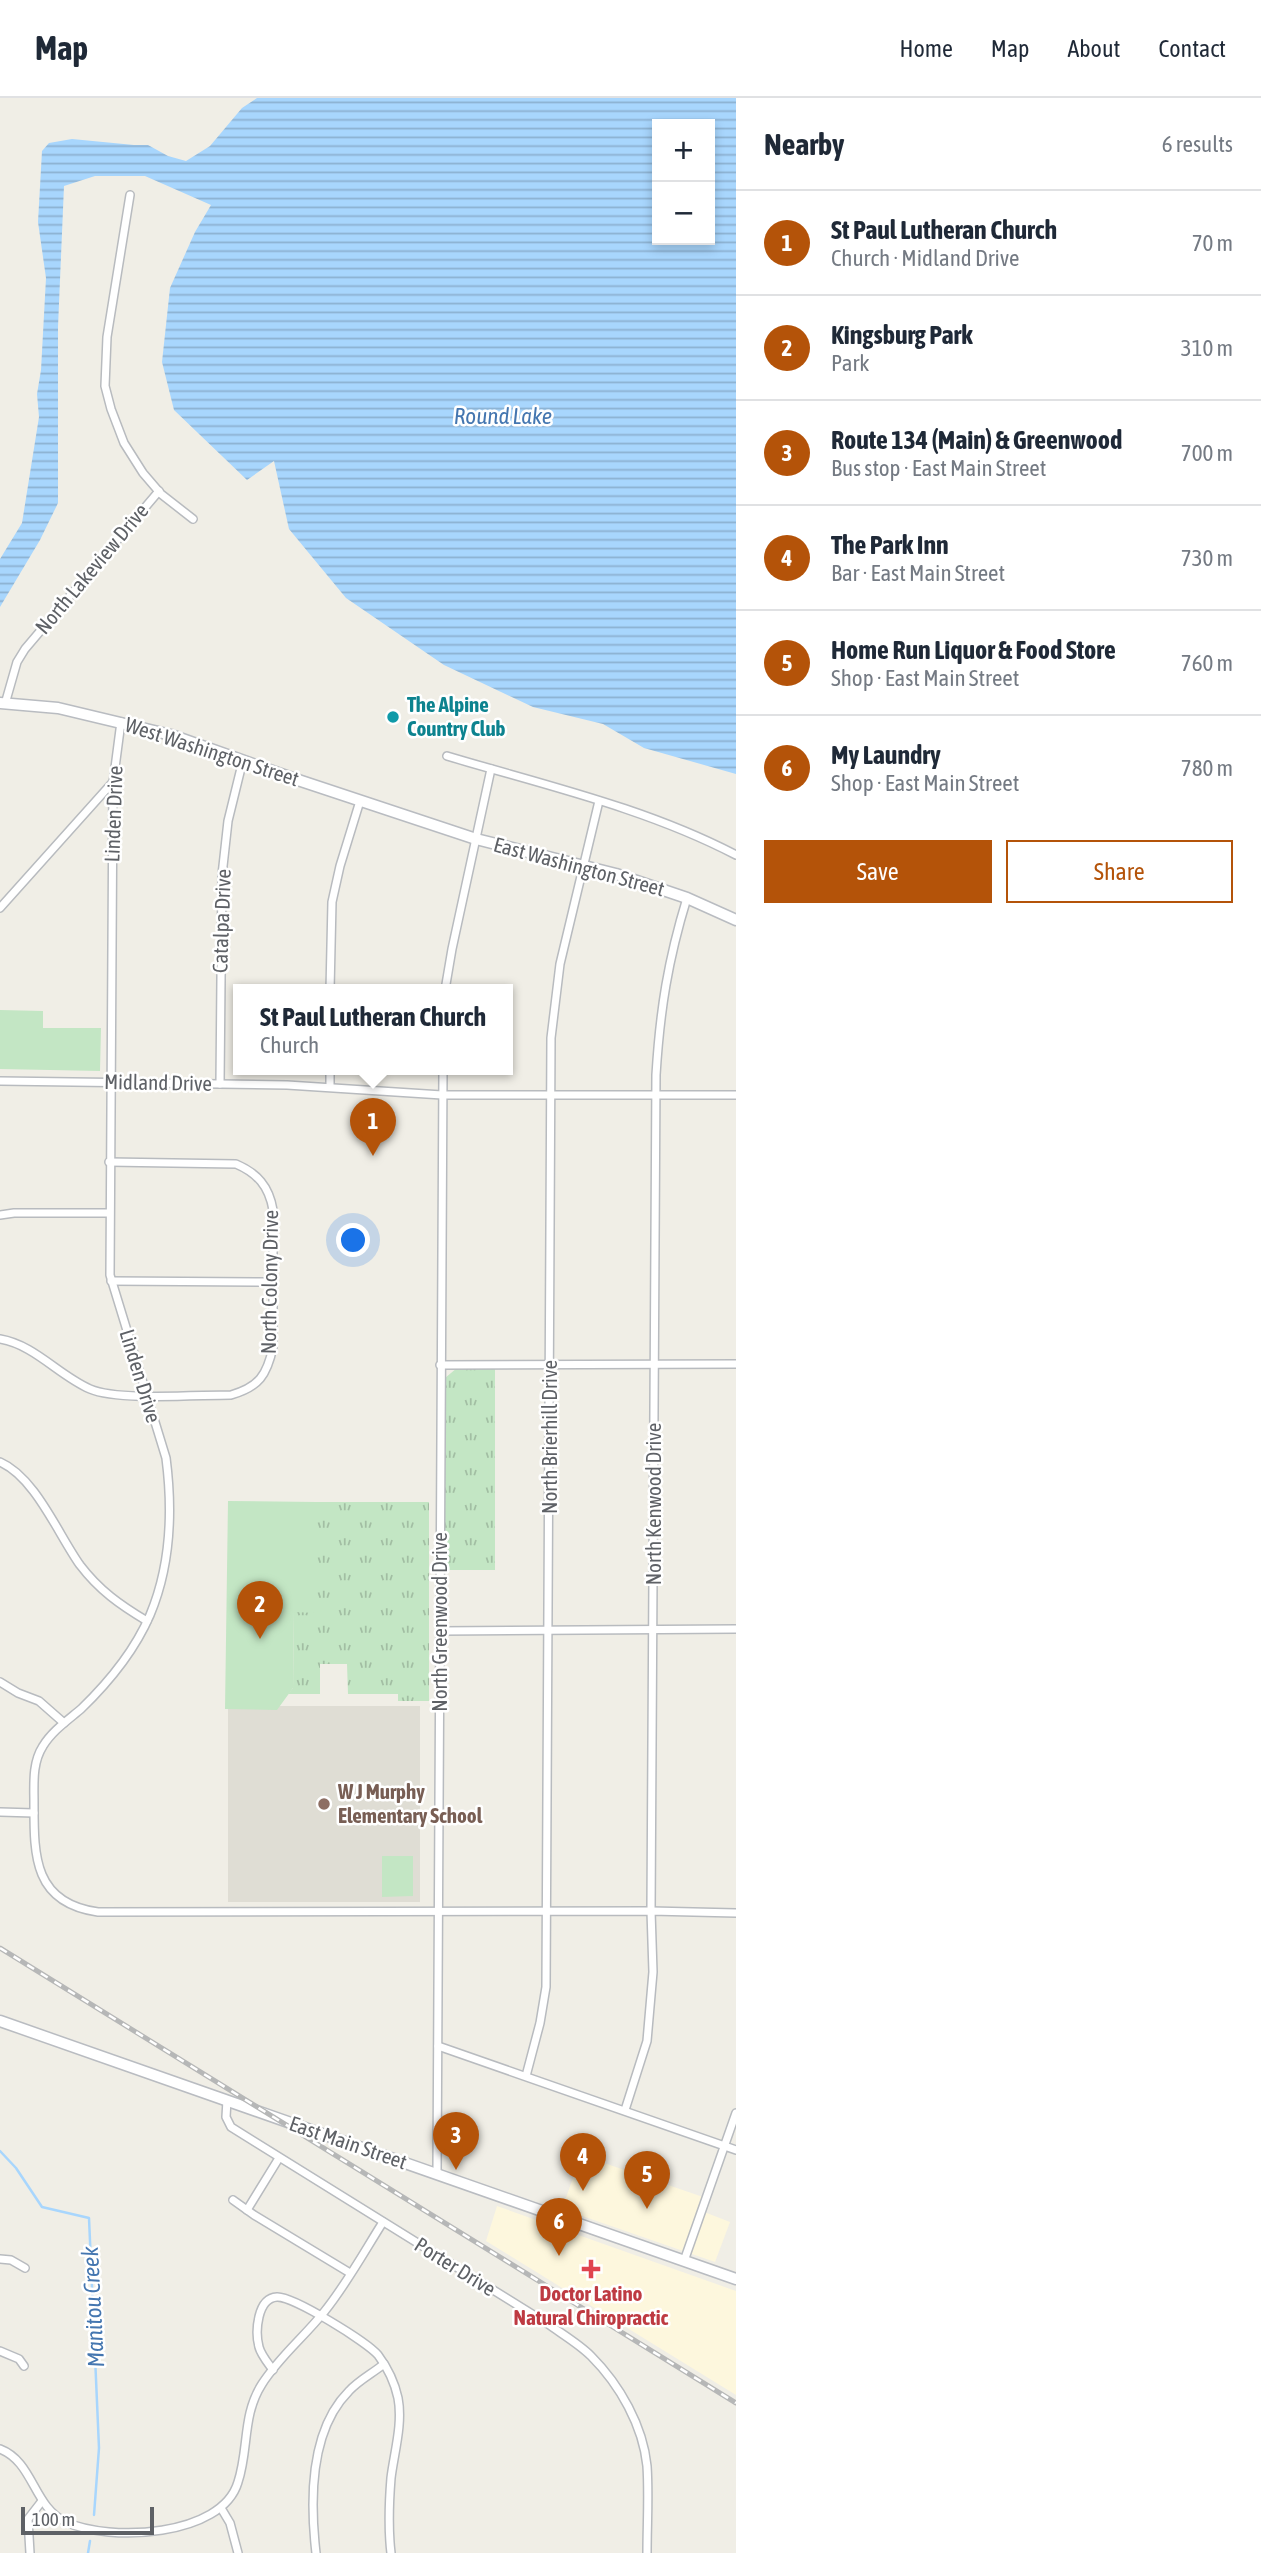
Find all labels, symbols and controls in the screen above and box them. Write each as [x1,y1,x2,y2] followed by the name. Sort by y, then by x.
[35,29,88,67] text: Map
[899,35,953,62] text: Home
[991,35,1029,62] text: Map
[1067,35,1120,62] text: About
[1158,35,1226,62] text: Contact
[652,119,715,245] map controls
[652,119,715,182] button: +
[764,127,844,161] text: Nearby
[1162,131,1233,157] text: 6 results
[652,182,715,245] button: −
[831,215,1057,245] text: St Paul Lutheran Church
[782,230,792,256] text: 1
[1192,230,1233,256] text: 70 m
[831,245,1020,271] text: Church · Midland Drive
[831,320,973,350] text: Kingsburg Park
[782,335,792,361] text: 2
[1181,335,1233,361] text: 310 m
[831,350,869,376] text: Park
[454,403,552,429] water label: Round Lake
[831,425,1122,455] text: Route 134 (Main) & Greenwood
[782,440,792,466] text: 3
[1181,440,1233,466] text: 700 m
[831,455,1046,481] text: Bus stop · East Main Street
[30,498,153,638] street label: North Lakeview Drive
[831,530,949,560] text: The Park Inn
[782,545,792,571] text: 4
[1181,545,1233,571] text: 730 m
[831,560,1005,586] text: Bar · East Main Street
[831,635,1116,665] text: Home Run Liquor & Food Store
[782,650,792,676] text: 5
[1181,650,1233,676] text: 760 m
[831,665,1019,691] text: Shop · East Main Street
[407,692,506,740] place label: The Alpine Country Club
[385,709,401,725] marker: The Alpine Country Club
[122,712,302,790] street label: West Washington Street
[831,740,941,770] text: My Laundry
[782,755,792,781] text: 6
[1181,755,1233,781] text: 780 m
[99,765,127,863] street label: Linden Drive
[831,770,1019,796] text: Shop · East Main Street
[491,832,667,900] street label: East Washington Street
[764,840,992,903] button: Save
[1006,840,1233,903] button: Share
[207,869,235,973] street label: Catalpa Drive
[233,984,513,1075] popup
[260,1002,486,1032] text: St Paul Lutheran Church
[260,1032,319,1058] text: Church
[104,1069,212,1095] street label: Midland Drive
[350,1098,396,1156] pin: 1
[256,1210,282,1354] street label: North Colony Drive
[336,1223,370,1257] your location
[115,1326,167,1425] street label: Linden Drive
[537,1360,561,1514] street label: North Brierhill Drive
[641,1423,665,1585] street label: North Kenwood Drive
[427,1532,451,1712] street label: North Greenwood Drive
[237,1581,283,1639] pin: 2
[337,1779,483,1827] place label: W J Murphy Elementary School
[316,1796,332,1812] marker: W J Murphy Elementary School
[286,2111,410,2173] street label: East Main Street
[433,2112,479,2170] pin: 3
[560,2133,606,2191] pin: 4
[624,2151,670,2209] pin: 5
[536,2198,582,2256] pin: 6
[411,2232,501,2300] street label: Porter Drive
[77,2245,109,2368] water label: Manitou Creek
[581,2259,601,2279] marker: Doctor Latino Natural Chiropractic
[514,2281,669,2329] place label: Doctor Latino Natural Chiropractic
[21,2504,154,2536] scale bar
[32,2508,75,2530] text: 100 m

